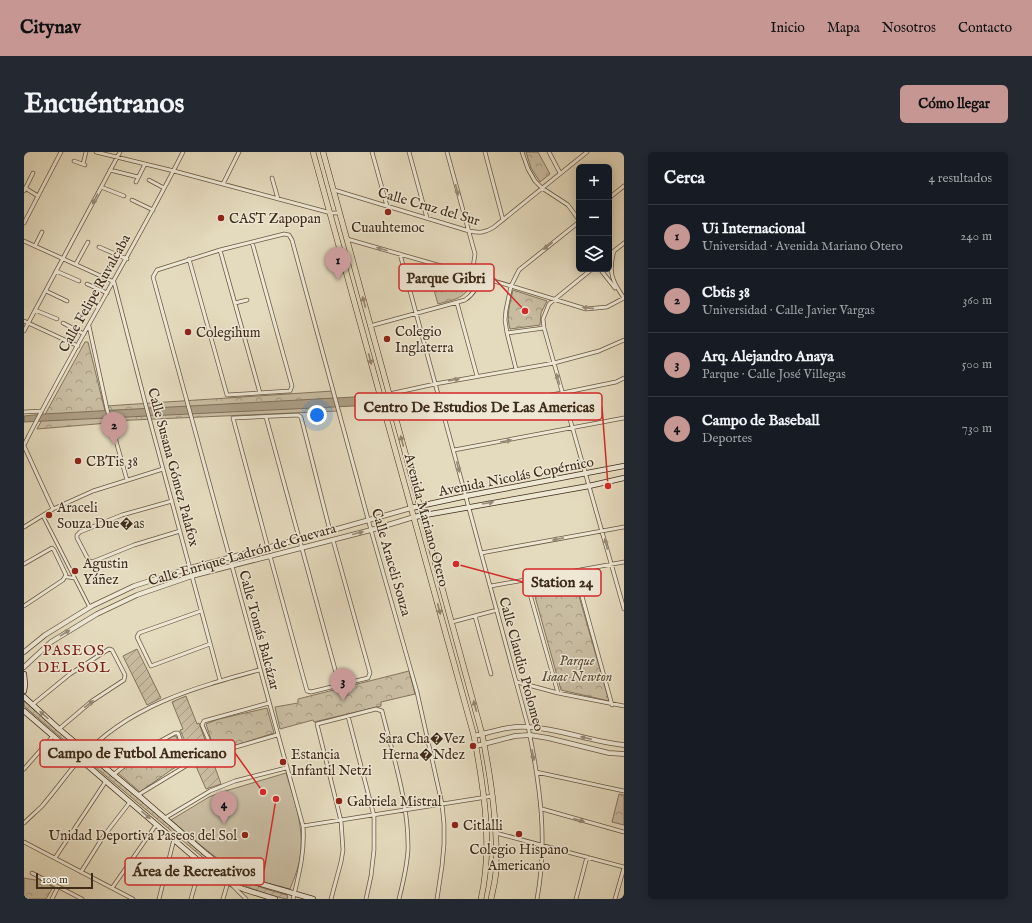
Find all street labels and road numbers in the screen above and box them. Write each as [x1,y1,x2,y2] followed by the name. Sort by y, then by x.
[376,184,482,230] street label: Calle Cruz del Sur
[55,230,135,356] street label: Calle Felipe Ruvalcaba
[143,386,203,549] street label: Calle Susana Gómez Palafox
[399,451,453,589] street label: Avenida Mariano Otero
[436,453,596,501] street label: Avenida Nicolás Copérnico
[367,506,415,619] street label: Calle Araceli Souza
[146,519,339,590] street label: Calle Enrique Ladrón de Guevara
[234,568,284,692] street label: Calle Tomás Balcázar
[494,595,548,734] street label: Calle Claudio Ptolomeo

